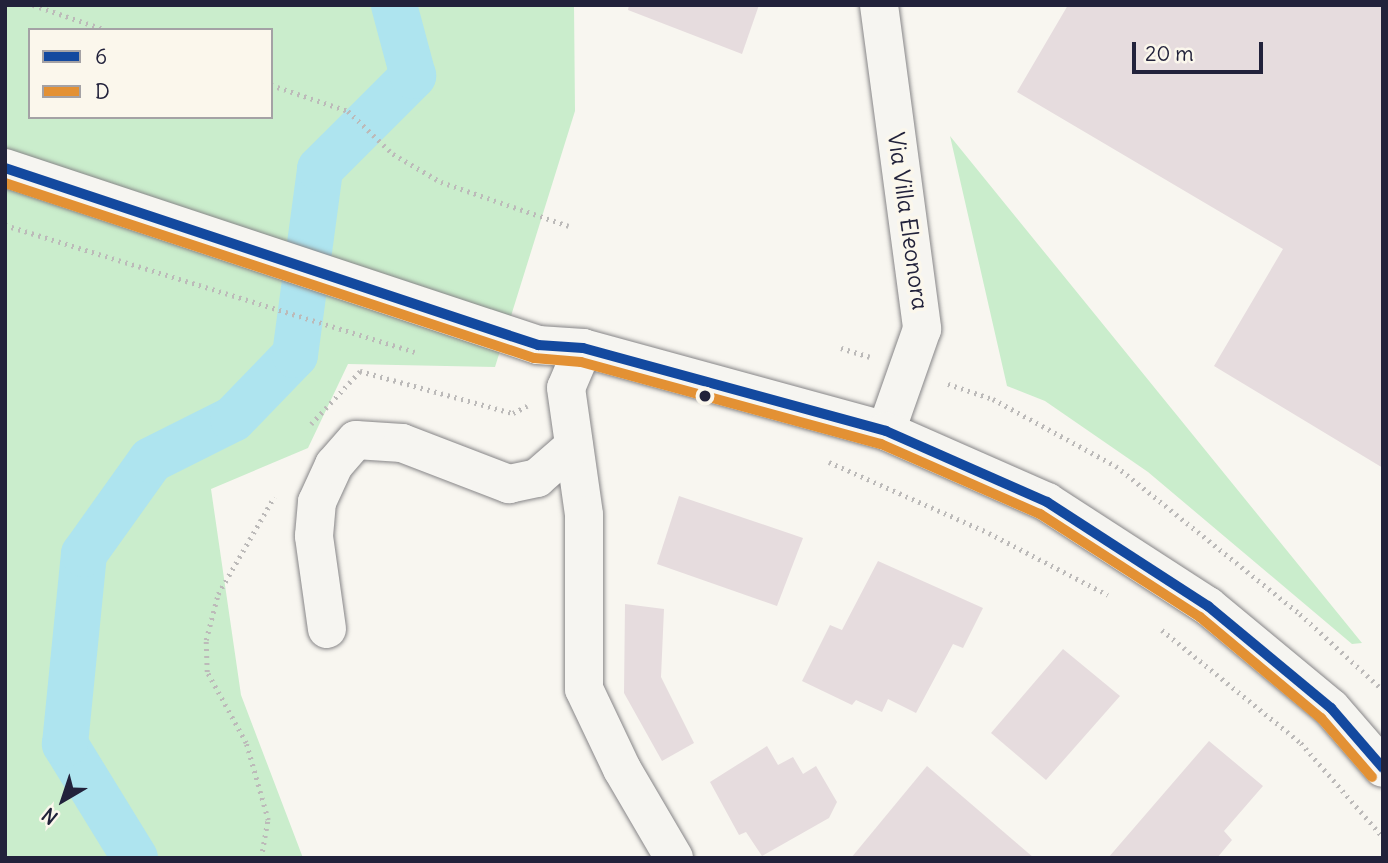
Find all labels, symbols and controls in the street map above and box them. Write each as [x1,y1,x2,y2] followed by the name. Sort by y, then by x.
[28,28,273,119] legend
[1136,28,1267,72] scale bar
[1145,40,1194,67] text: 20 m
[95,43,107,70] text: 6
[95,78,110,105] text: D
[882,130,934,312] street label: Via Villa Eleonora
[698,389,712,403] unlabelled marker
[28,765,98,835] north arrow
[37,803,62,830] text: N

